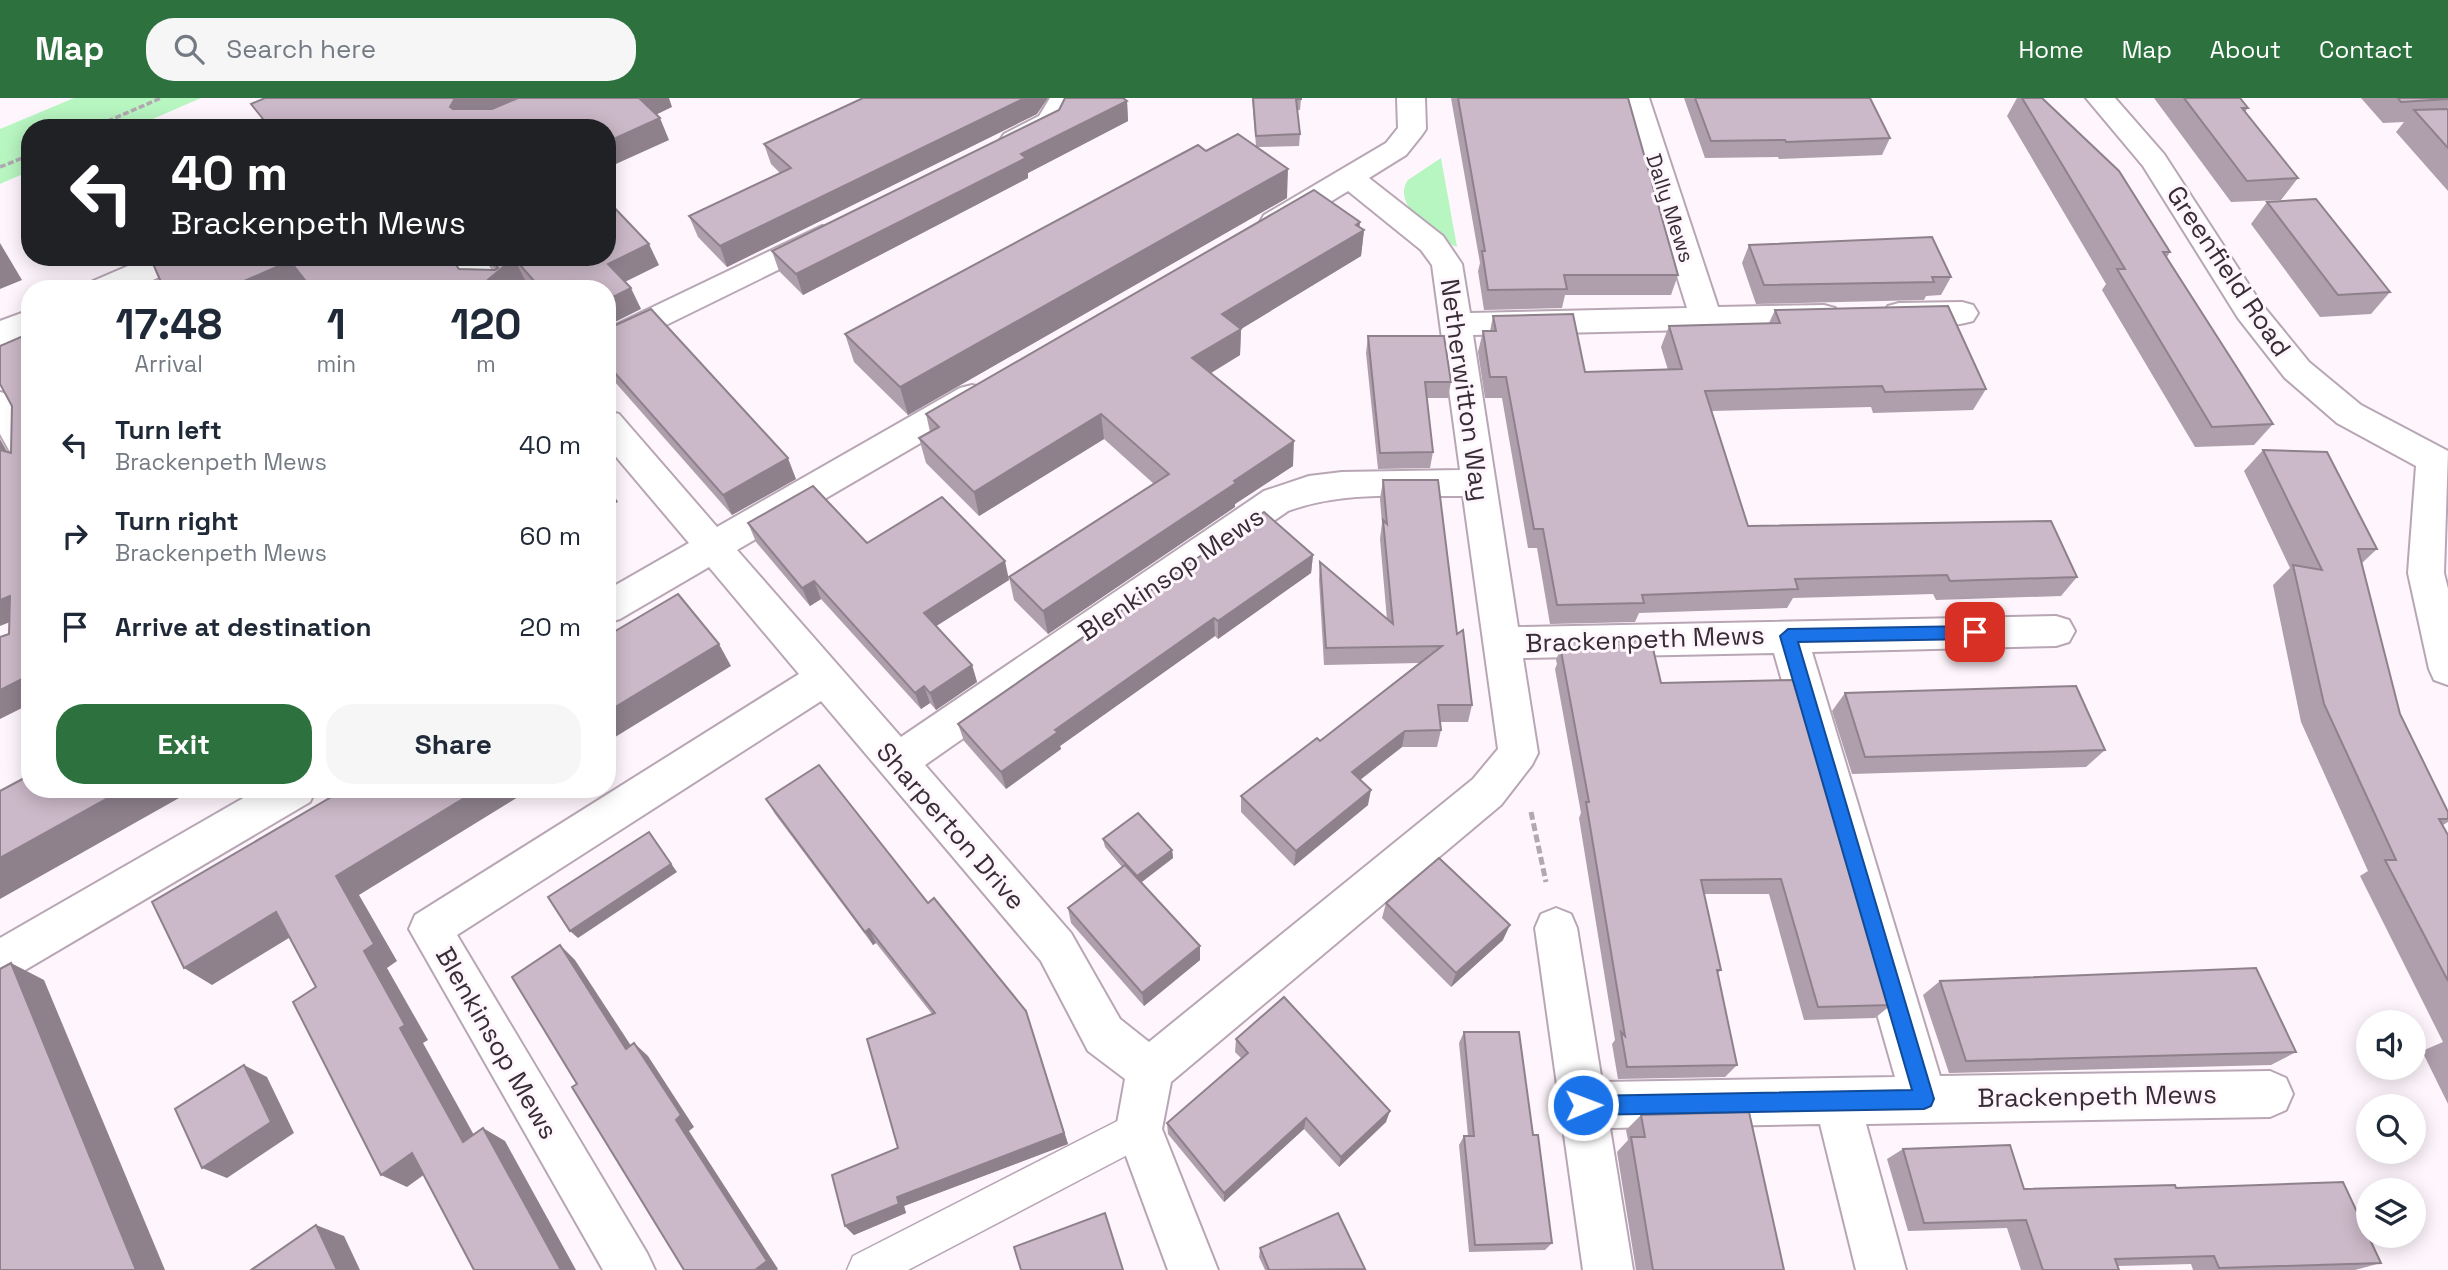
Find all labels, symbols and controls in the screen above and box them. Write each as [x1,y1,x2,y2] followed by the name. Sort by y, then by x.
[146,18,636,81] search box
[35,28,104,70] text: Map
[170,30,208,68] icon: search
[226,32,376,66] text: Search here
[2018,34,2084,65] text: Home
[2122,34,2172,65] text: Map
[2210,34,2281,65] text: About
[2319,34,2413,65] text: Contact
[171,142,288,204] text: 40 m
[56,147,147,238] icon: left
[1640,150,1701,266] street label: Dally Mews
[2159,179,2299,363] street label: Greenfield Road
[171,203,466,243] text: Brackenpeth Mews
[1433,277,1497,503] street label: Netherwitton Way
[115,298,222,351] text: 17:48
[327,298,346,351] text: 1
[450,298,522,351] text: 120
[135,349,203,379] text: Arrival
[317,349,356,379] text: min
[476,349,496,379] text: m
[115,413,222,447] text: Turn left
[56,426,94,464] icon: left
[519,428,581,462] text: 40 m
[115,447,327,477] text: Brackenpeth Mews
[1072,499,1270,649] street label: Blenkinsop Mews
[115,504,239,538] text: Turn right
[56,517,94,555] icon: right
[519,519,581,553] text: 60 m
[115,538,327,568] text: Brackenpeth Mews
[1945,602,2005,662] pin
[56,608,94,646] icon: arrive
[115,610,372,644] text: Arrive at destination
[520,610,581,644] text: 20 m
[1956,613,1994,651] icon: arrive
[1525,618,1765,660] street label: Brackenpeth Mews
[56,704,312,784] button: Exit
[326,704,581,784] button: Share
[869,735,1033,917] street label: Sharperton Drive
[428,941,566,1145] street label: Blenkinsop Mews
[2356,1010,2426,1248] map controls
[2356,1010,2426,1080] button: sound
[1546,1068,1620,1142] position arrow
[1977,1077,2217,1115] street label: Brackenpeth Mews
[2356,1094,2426,1164] button: search
[2356,1178,2426,1248] button: layers

